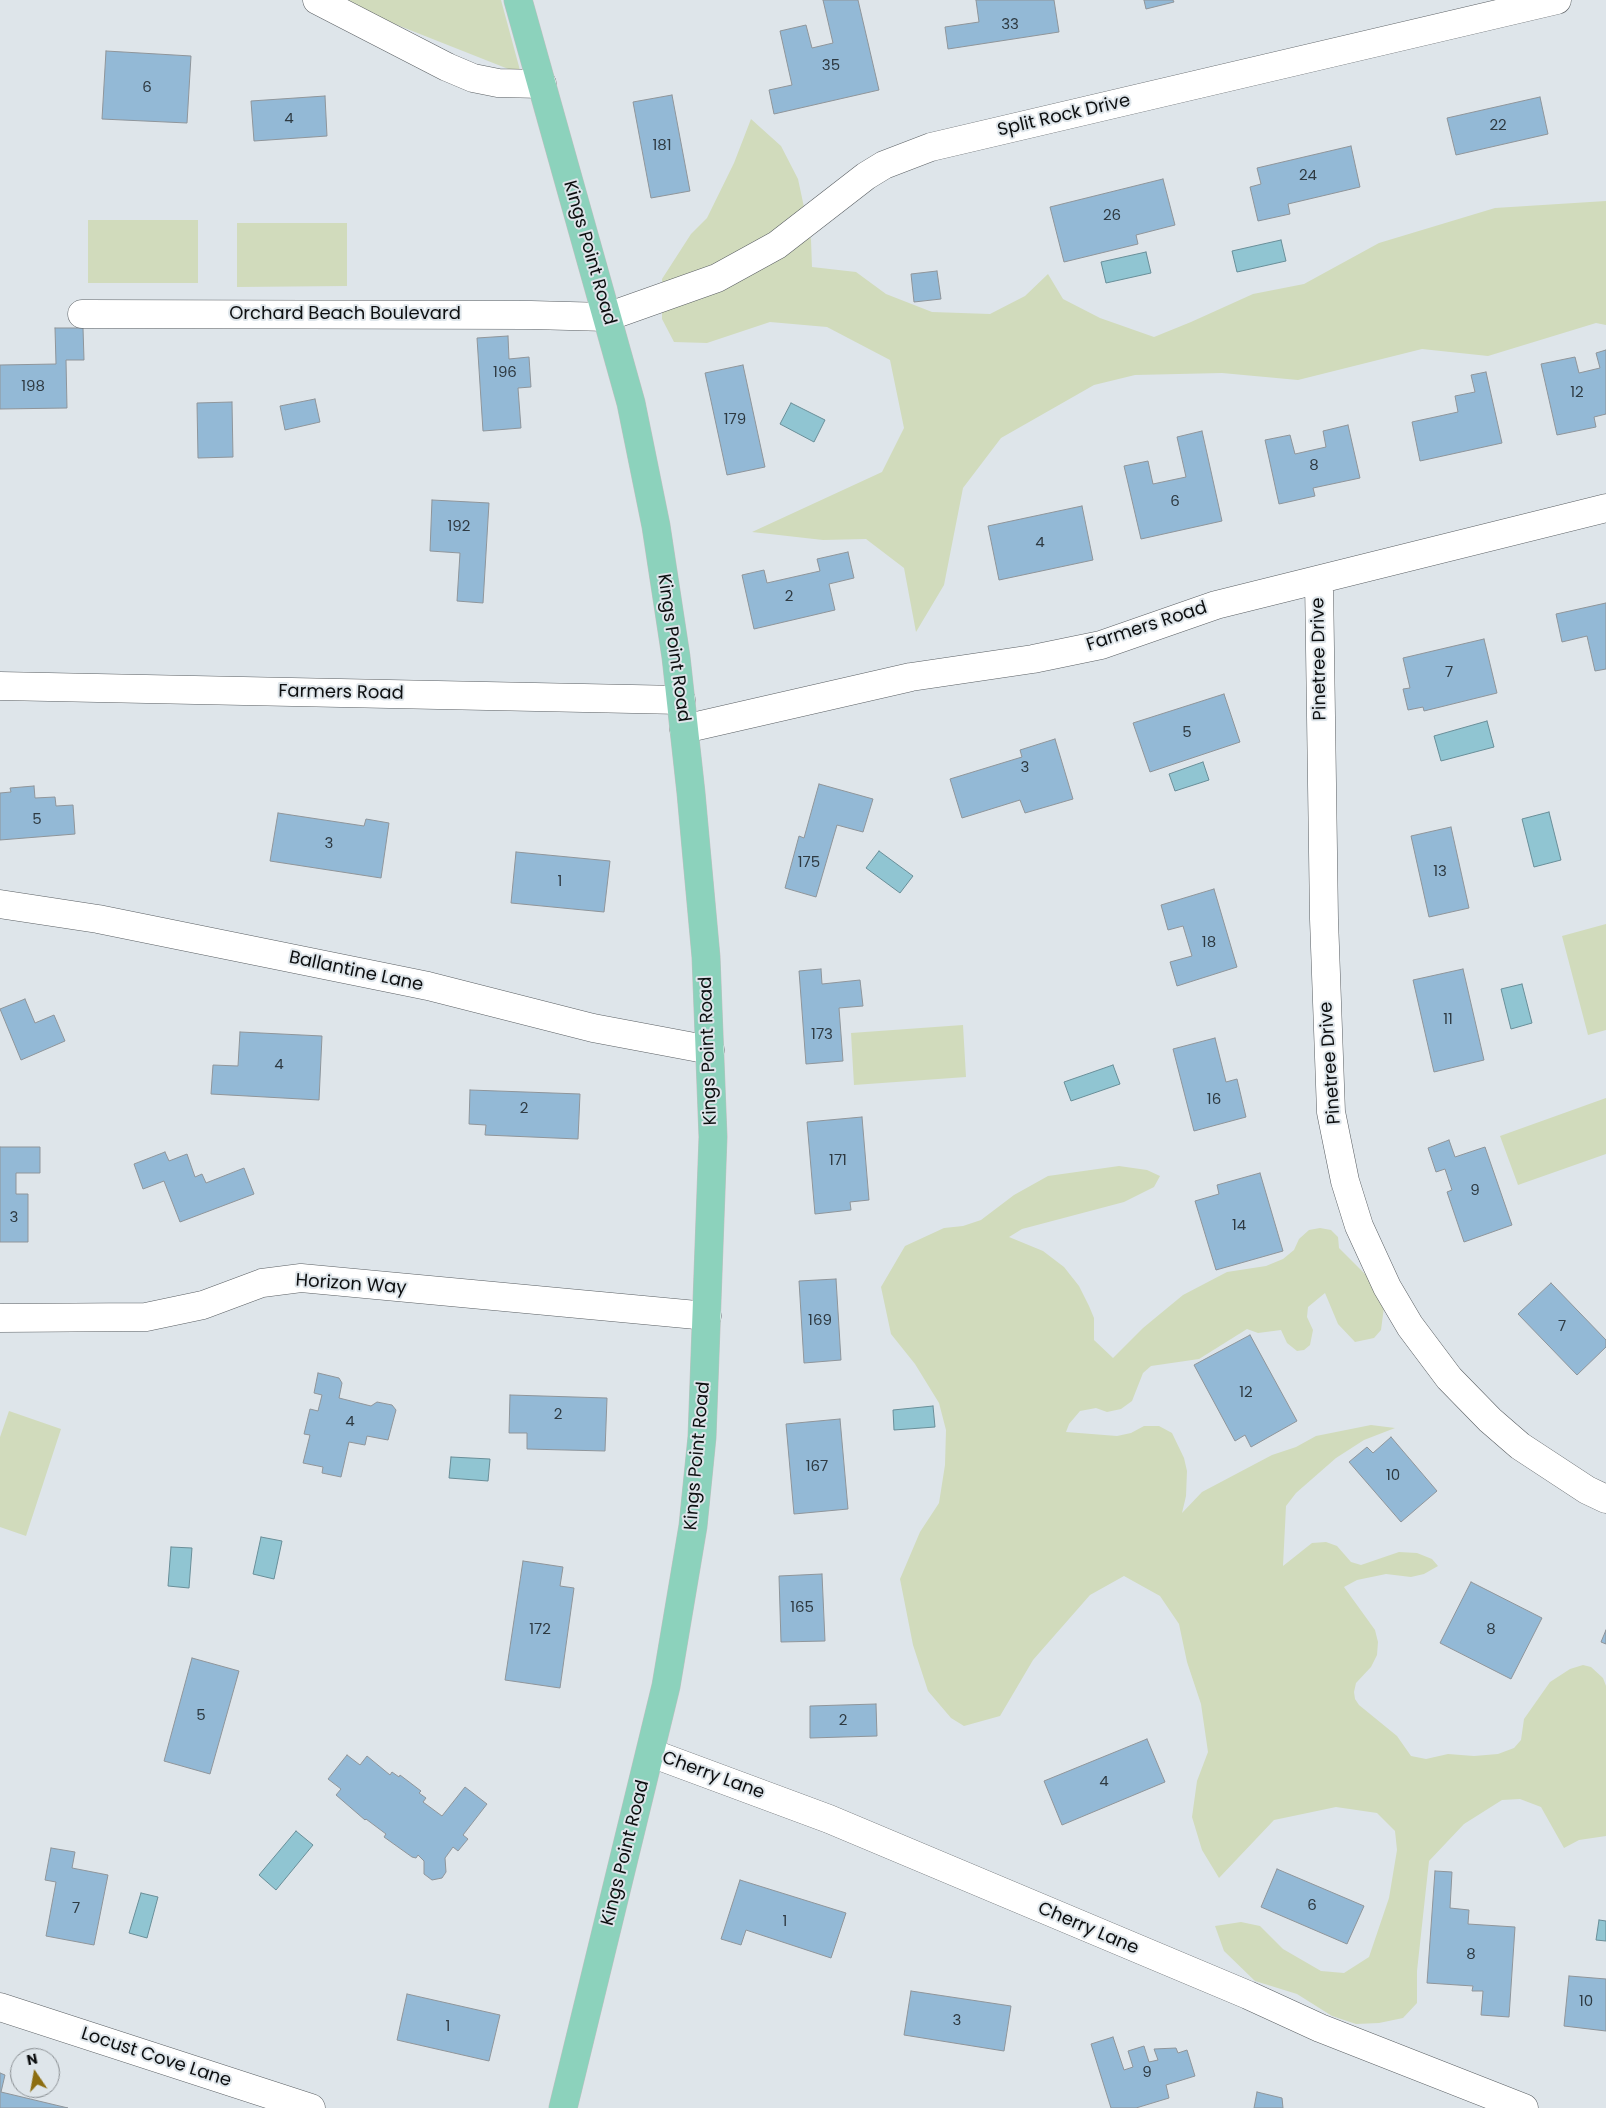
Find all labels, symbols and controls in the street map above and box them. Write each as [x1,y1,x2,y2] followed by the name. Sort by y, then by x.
[1001,16,1019,34] house number: 33
[822,57,840,75] house number: 35
[142,79,152,97] house number: 6
[996,90,1132,142] street label: Split Rock Drive
[284,110,294,128] house number: 4
[1489,117,1507,135] house number: 22
[652,137,672,155] house number: 181
[1299,167,1317,185] house number: 24
[558,178,620,328] street label: Kings Point Road
[1103,207,1121,225] house number: 26
[229,303,461,325] street label: Orchard Beach Boulevard
[493,364,517,382] house number: 196
[21,378,45,396] house number: 198
[1570,384,1584,402] house number: 12
[724,411,746,429] house number: 179
[1309,457,1319,475] house number: 8
[1170,493,1180,511] house number: 6
[448,518,470,536] house number: 192
[1035,534,1045,552] house number: 4
[652,573,694,723] street label: Kings Point Road
[785,588,793,606] house number: 2
[1084,597,1210,657] street label: Farmers Road
[1308,597,1332,721] street label: Pinetree Drive
[1445,664,1453,682] house number: 7
[278,681,404,705] street label: Farmers Road
[1182,724,1192,742] house number: 5
[1021,759,1029,777] house number: 3
[32,811,42,829] house number: 5
[325,835,333,853] house number: 3
[798,854,820,872] house number: 175
[1433,863,1447,881] house number: 13
[558,873,562,891] house number: 1
[1202,934,1216,952] house number: 18
[287,947,425,997] street label: Ballantine Lane
[696,976,722,1126] street label: Kings Point Road
[1316,1001,1346,1125] street label: Pinetree Drive
[1443,1011,1453,1029] house number: 11
[811,1026,833,1044] house number: 173
[274,1056,284,1074] house number: 4
[1207,1091,1221,1109] house number: 16
[520,1100,528,1118] house number: 2
[829,1152,847,1170] house number: 171
[1470,1182,1480,1200] house number: 9
[10,1209,18,1227] house number: 3
[1232,1217,1246,1235] house number: 14
[295,1270,407,1300] street label: Horizon Way
[808,1312,832,1330] house number: 169
[1558,1318,1566,1336] house number: 7
[681,1381,715,1531] street label: Kings Point Road
[1239,1384,1253,1402] house number: 12
[554,1406,562,1424] house number: 2
[345,1413,355,1431] house number: 4
[806,1458,828,1476] house number: 167
[1386,1467,1400,1485] house number: 10
[790,1599,814,1617] house number: 165
[529,1621,551,1639] house number: 172
[1486,1621,1496,1639] house number: 8
[196,1707,206,1725] house number: 5
[839,1712,847,1730] house number: 2
[659,1747,767,1805] street label: Cherry Lane
[1099,1773,1109,1791] house number: 4
[597,1778,655,1928] street label: Kings Point Road
[1307,1897,1317,1915] house number: 6
[1034,1898,1142,1960] street label: Cherry Lane
[72,1900,80,1918] house number: 7
[783,1913,787,1931] house number: 1
[1466,1946,1476,1964] house number: 8
[1579,1993,1593,2011] house number: 10
[953,2012,961,2030] house number: 3
[446,2018,450,2036] house number: 1
[78,2024,234,2092] street label: Locust Cove Lane
[10,2048,60,2098] north arrow
[25,2048,39,2070] text: N
[1142,2064,1152,2082] house number: 9

